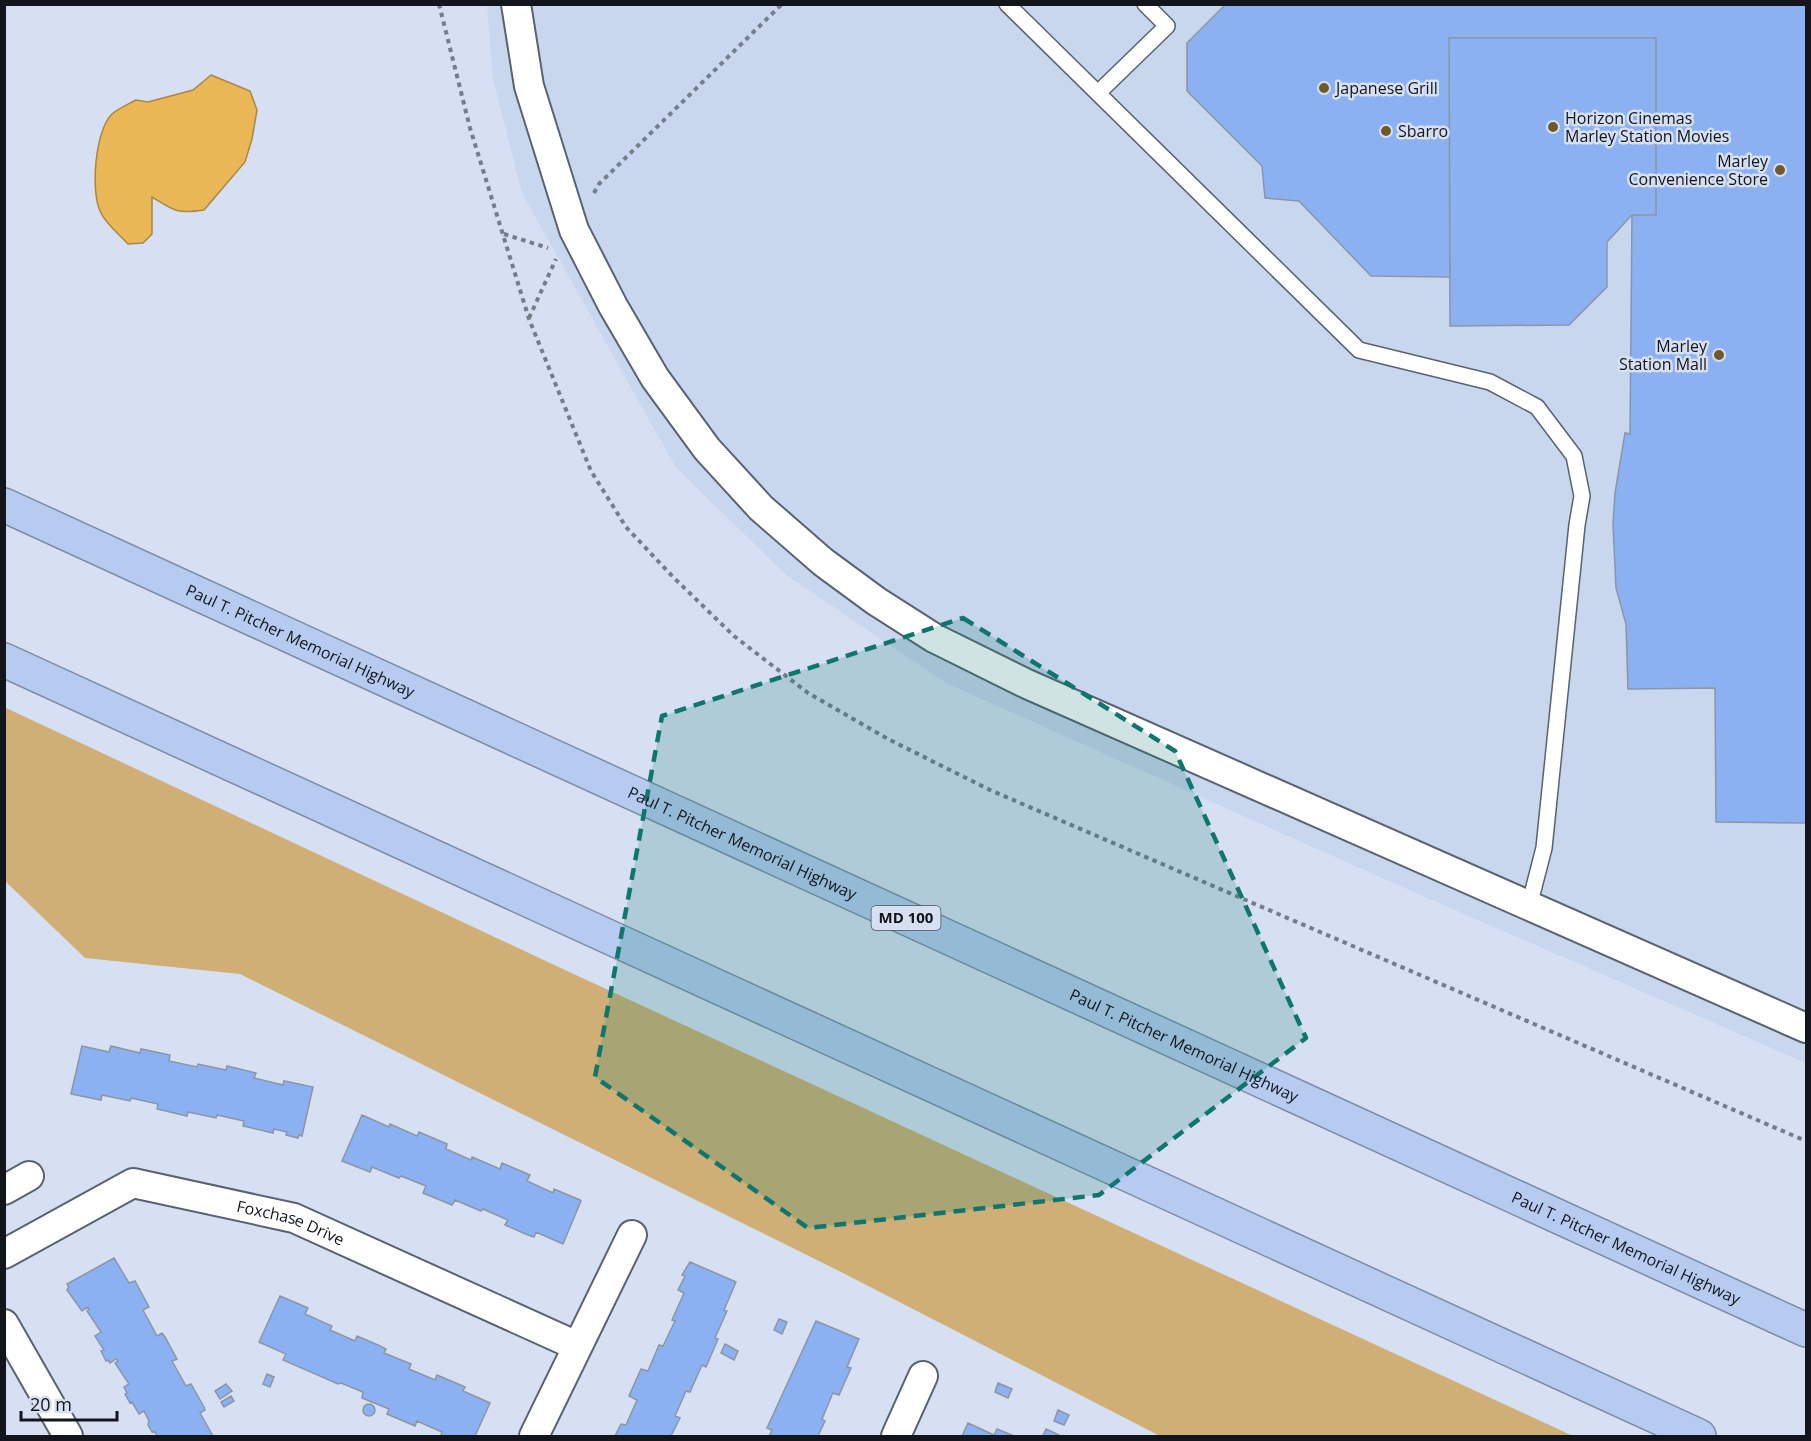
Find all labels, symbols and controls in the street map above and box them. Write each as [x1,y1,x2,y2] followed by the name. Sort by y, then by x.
[1334,77,1438,99] place label: Japanese Grill
[1317,81,1331,95] marker: Japanese Grill
[1565,107,1729,147] place label: Horizon Cinemas Marley Station Movies
[1398,120,1448,142] place label: Sbarro
[1546,120,1560,134] marker: Horizon Cinemas Marley Station Movies
[1379,124,1393,138] marker: Sbarro
[1628,150,1769,190] place label: Marley Convenience Store
[1773,163,1787,177] marker: Marley Convenience Store
[1619,335,1708,375] place label: Marley Station Mall
[1712,348,1726,362] marker: Marley Station Mall
[182,579,419,703] street label: Paul T. Pitcher Memorial Highway
[624,781,861,905] street label: Paul T. Pitcher Memorial Highway
[872,906,940,930] road number: MD 100
[1066,983,1303,1108] street label: Paul T. Pitcher Memorial Highway
[1508,1186,1745,1310] street label: Paul T. Pitcher Memorial Highway
[235,1195,348,1250] street label: Foxchase Drive
[21,1384,117,1422] scale bar
[30,1392,72,1416] text: 20 m

